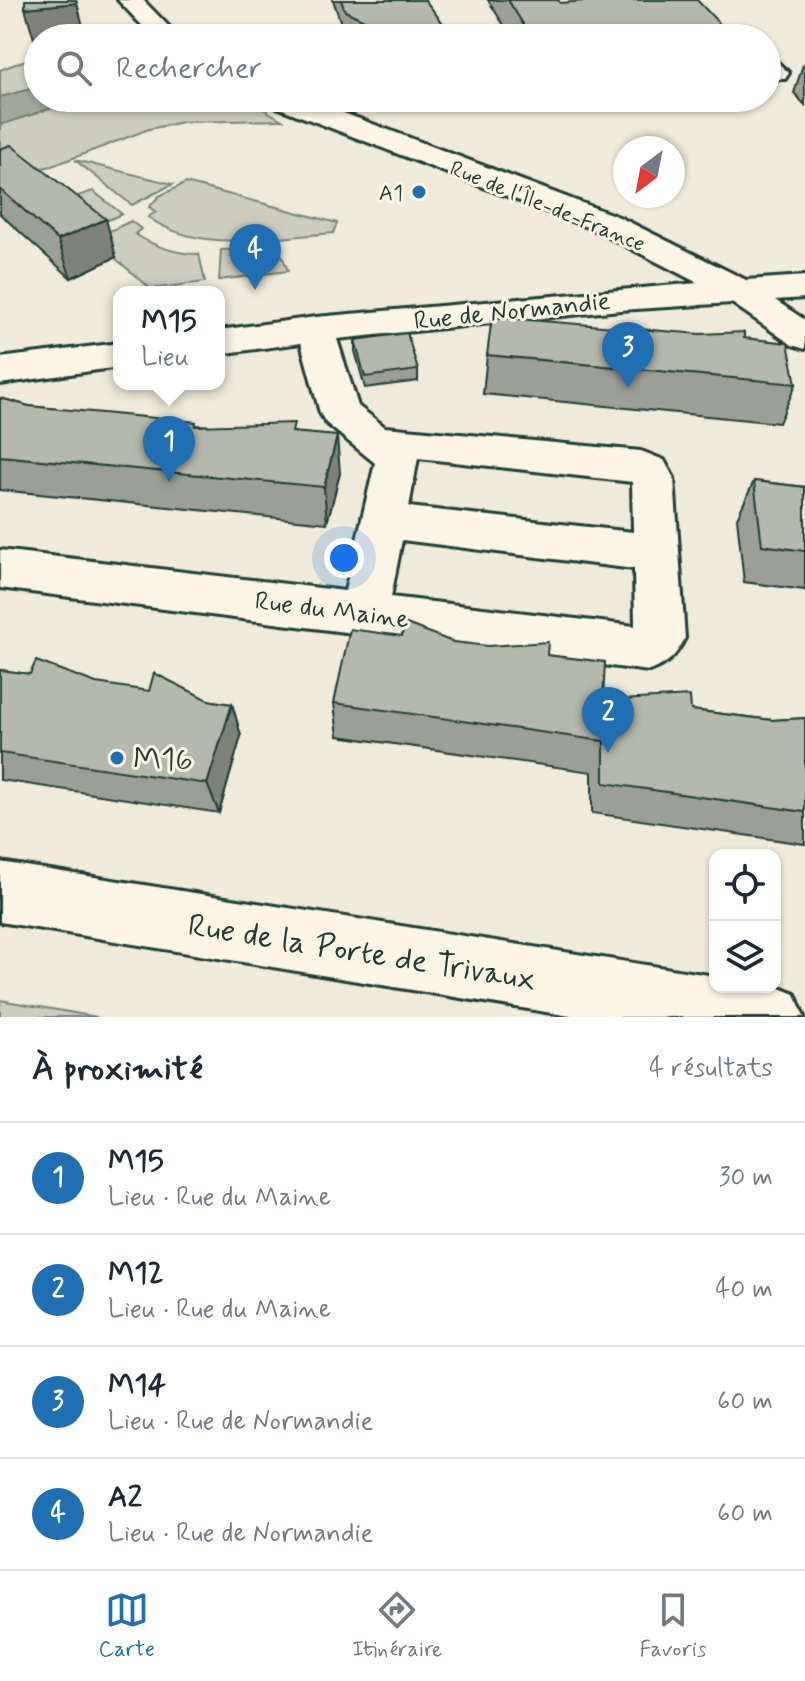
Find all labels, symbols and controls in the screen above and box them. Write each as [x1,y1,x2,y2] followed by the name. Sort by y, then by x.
[24,24,781,112] search box
[52,46,96,90] icon: search
[116,49,262,88] text: Rechercher
[613,136,685,208] north arrow
[446,155,649,259] street label: Rue de l'Île-de-France
[379,180,403,208] place label: A1
[410,183,428,201] marker: A1
[229,224,281,290] pin: 4
[412,285,612,339] street label: Rue de Normandie
[113,286,225,390] popup
[141,302,197,341] text: M15
[602,322,654,388] pin: 3
[141,341,189,375] text: Lieu
[143,416,195,482] pin: 1
[324,538,364,578] your location
[253,585,411,637] street label: Rue du Maine
[582,687,634,753] pin: 2
[133,739,193,781] place label: M16
[108,749,126,767] marker: M16
[709,849,781,993] map controls
[709,849,781,921] button: locate
[185,905,538,1001] street label: Rue de la Porte de Trivaux
[709,921,781,993] button: layers
[32,1047,203,1092] text: À proximité
[649,1052,773,1086] text: 4 résultats
[108,1142,164,1181] text: M15
[52,1161,64,1195] text: 1
[719,1161,773,1195] text: 30 m
[108,1181,331,1215] text: Lieu · Rue du Maine
[108,1254,164,1293] text: M12
[52,1273,64,1307] text: 2
[715,1273,773,1307] text: 40 m
[108,1293,331,1327] text: Lieu · Rue du Maine
[108,1366,166,1405] text: M14
[52,1385,64,1419] text: 3
[717,1385,773,1419] text: 60 m
[108,1405,373,1439] text: Lieu · Rue de Normandie
[108,1478,142,1517] text: A2
[50,1497,66,1531] text: 4
[717,1497,773,1531] text: 60 m
[108,1517,373,1551] text: Lieu · Rue de Normandie
[99,1588,155,1664] tab: Carte
[352,1588,442,1664] tab: Itinéraire
[640,1588,706,1664] tab: Favoris

